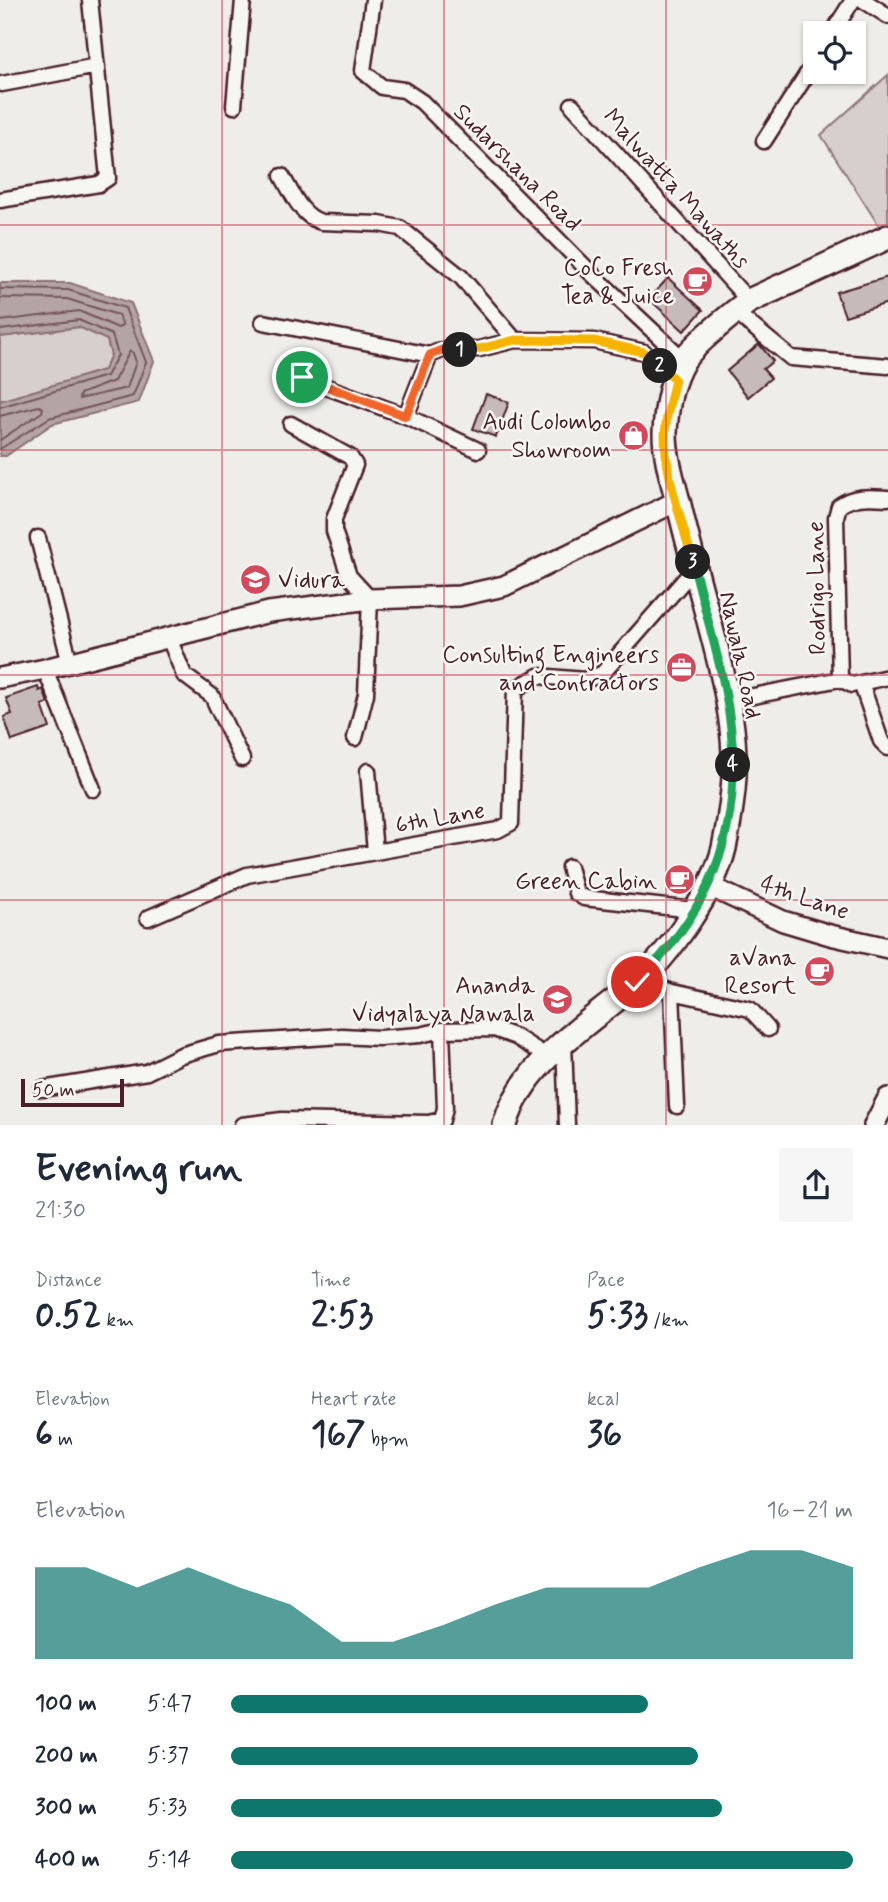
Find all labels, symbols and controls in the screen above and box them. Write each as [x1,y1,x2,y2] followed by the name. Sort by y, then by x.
[803,21,866,84] map controls
[803,21,866,84] button: locate
[446,97,588,239] street label: Sudarshana Road
[596,102,756,276] street label: Malwatta Mawaths
[561,253,674,312] place label: CoCo Fresh Tea & Juice
[680,264,714,298] cafe icon: CoCo Fresh Tea & Juice
[442,332,477,368] pin: 1
[455,337,464,362] text: 1
[272,347,332,407] pin
[642,348,678,384] pin: 2
[655,353,664,378] text: 2
[283,358,321,396] icon: arrive
[483,407,611,466] place label: Audi Colombo Showroom
[617,418,651,452] shop icon: Audi Colombo Showroom
[801,521,834,655] street label: Rodrigo Lane
[676,544,710,580] pin: 3
[688,549,697,574] text: 3
[238,562,272,596] school or university icon: Vidura
[278,565,346,596] place label: Vidura
[711,589,768,722] street label: Nawala Road
[442,640,659,699] place label: Consulting Engineers and Contractors
[665,651,699,685] office icon: Consulting Engineers and Contractors
[716,748,750,782] pin: 4
[727,752,738,777] text: 4
[393,795,487,842] street label: 6th Lane
[663,863,697,897] cafe icon: Green Cabin
[515,866,657,897] place label: Green Cabin
[756,869,853,928] street label: 4th Lane
[724,943,797,1002] place label: aVana Resort
[607,952,667,1012] pin
[802,954,836,988] cafe icon: aVana Resort
[618,963,656,1001] icon: check
[352,971,536,1030] place label: Ananda Vidyalaya Nawala
[541,982,575,1016] school or university icon: Ananda Vidyalaya Nawala
[21,1076,124,1108] scale bar
[32,1078,75,1103] text: 50 m
[35,1145,242,1194] text: Evening run
[779,1148,853,1222] button: share
[35,1196,86,1226] text: 21:30
[35,1268,102,1293] text: Distance
[311,1268,351,1293] text: Time
[587,1268,625,1293] text: Pace
[35,1293,101,1339] text: 0.52
[311,1293,373,1339] text: 2:53
[587,1293,648,1339] text: 5:33
[101,1308,134,1333] text: km
[648,1308,689,1333] text: /km
[35,1387,110,1412] text: Elevation
[311,1387,396,1412] text: Heart rate
[587,1387,619,1412] text: kcal
[35,1412,53,1458] text: 6
[311,1412,366,1458] text: 167
[587,1412,622,1458] text: 36
[53,1427,73,1452] text: m
[366,1427,409,1452] text: bpm
[35,1496,126,1526] text: Elevation
[767,1496,853,1526] text: 16–21 m
[35,1689,97,1719] text: 100 m
[147,1689,192,1719] text: 5:47
[35,1741,98,1771] text: 200 m
[147,1741,189,1771] text: 5:37
[35,1793,97,1823] text: 300 m
[147,1793,187,1823] text: 5:33
[35,1845,100,1875] text: 400 m
[147,1845,191,1875] text: 5:14

